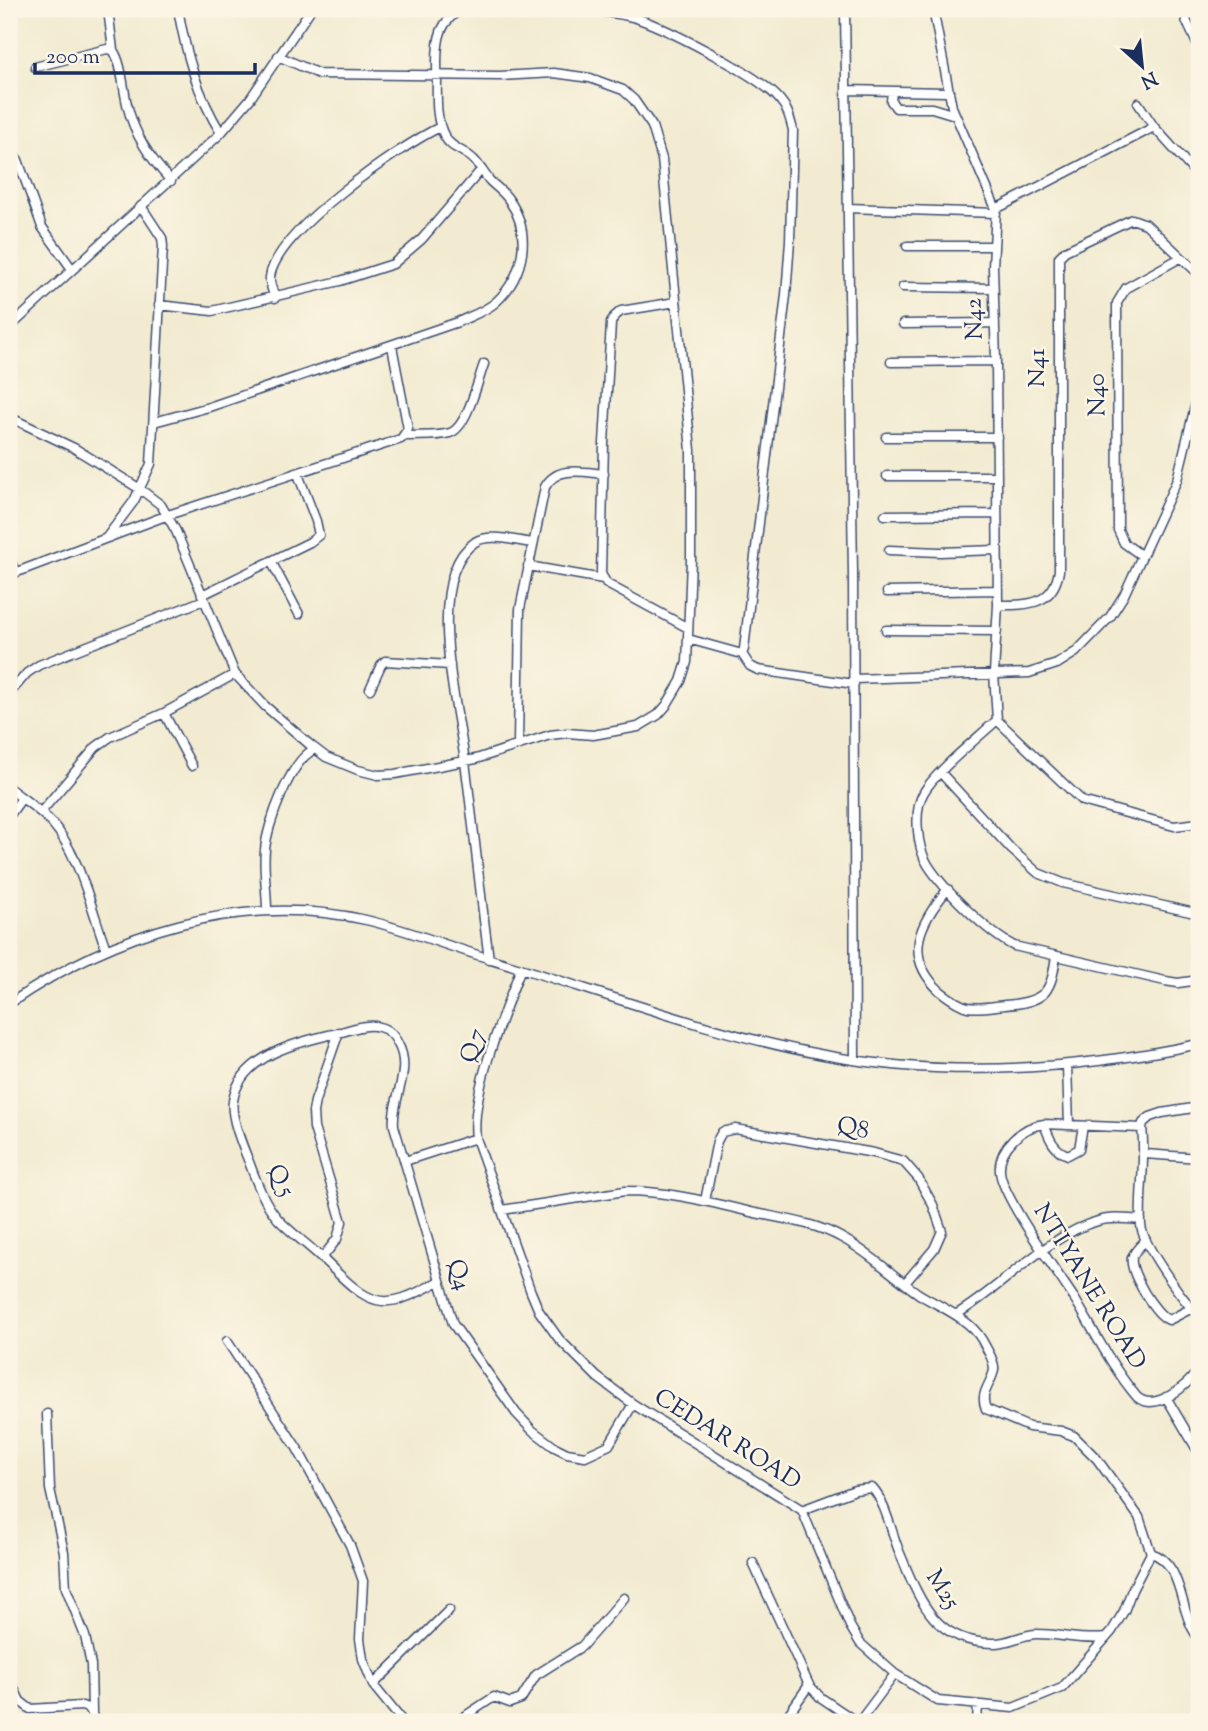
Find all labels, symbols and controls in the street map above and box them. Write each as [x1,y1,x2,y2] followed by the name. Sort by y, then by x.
[35,32,256,76] scale bar
[1106,32,1176,102] north arrow
[46,43,100,73] text: 200 m
[1136,63,1161,94] text: N
[957,297,993,341] street label: N42
[1021,348,1055,388] street label: N41
[1081,373,1115,417] street label: N40
[453,1025,495,1067] street label: Q7
[834,1109,872,1149] street label: Q8
[258,1159,302,1203] street label: Q5
[1024,1197,1154,1377] street label: NTIYANE ROAD
[437,1255,479,1295] street label: Q4
[647,1381,807,1499] street label: CEDAR ROAD
[916,1563,968,1617] street label: M25

